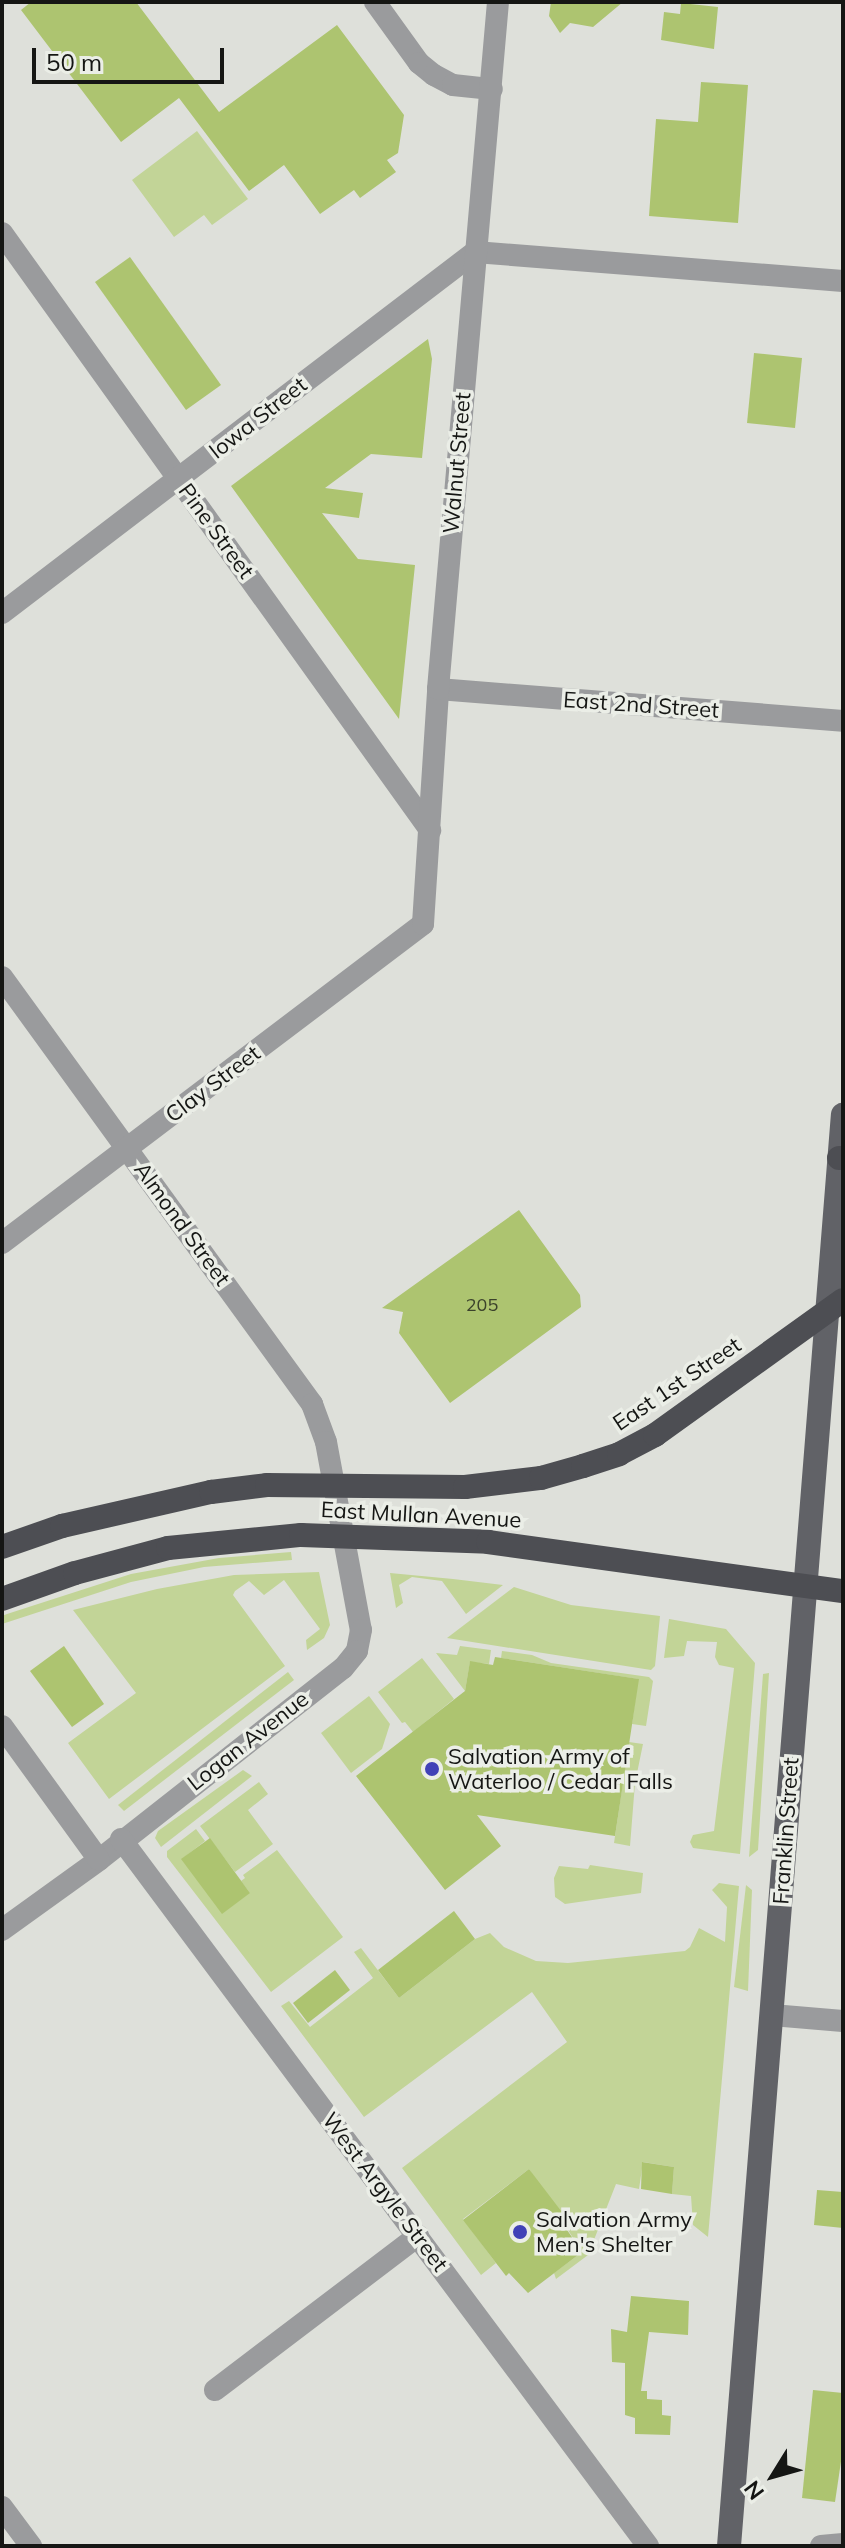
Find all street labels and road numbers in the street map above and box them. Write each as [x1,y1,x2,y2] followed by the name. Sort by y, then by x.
[204,372,312,464] street label: Iowa Street
[438,391,476,535] street label: Walnut Street
[173,478,259,584] street label: Pine Street
[562,686,720,724] street label: East 2nd Street
[160,1040,266,1128] street label: Clay Street
[128,1157,236,1291] street label: Almond Street
[608,1332,746,1436] street label: East 1st Street
[320,1497,522,1533] street label: East Mullan Avenue
[182,1686,314,1796] street label: Logan Avenue
[768,1757,804,1905] street label: Franklin Street
[317,2107,453,2277] street label: West Argyle Street

